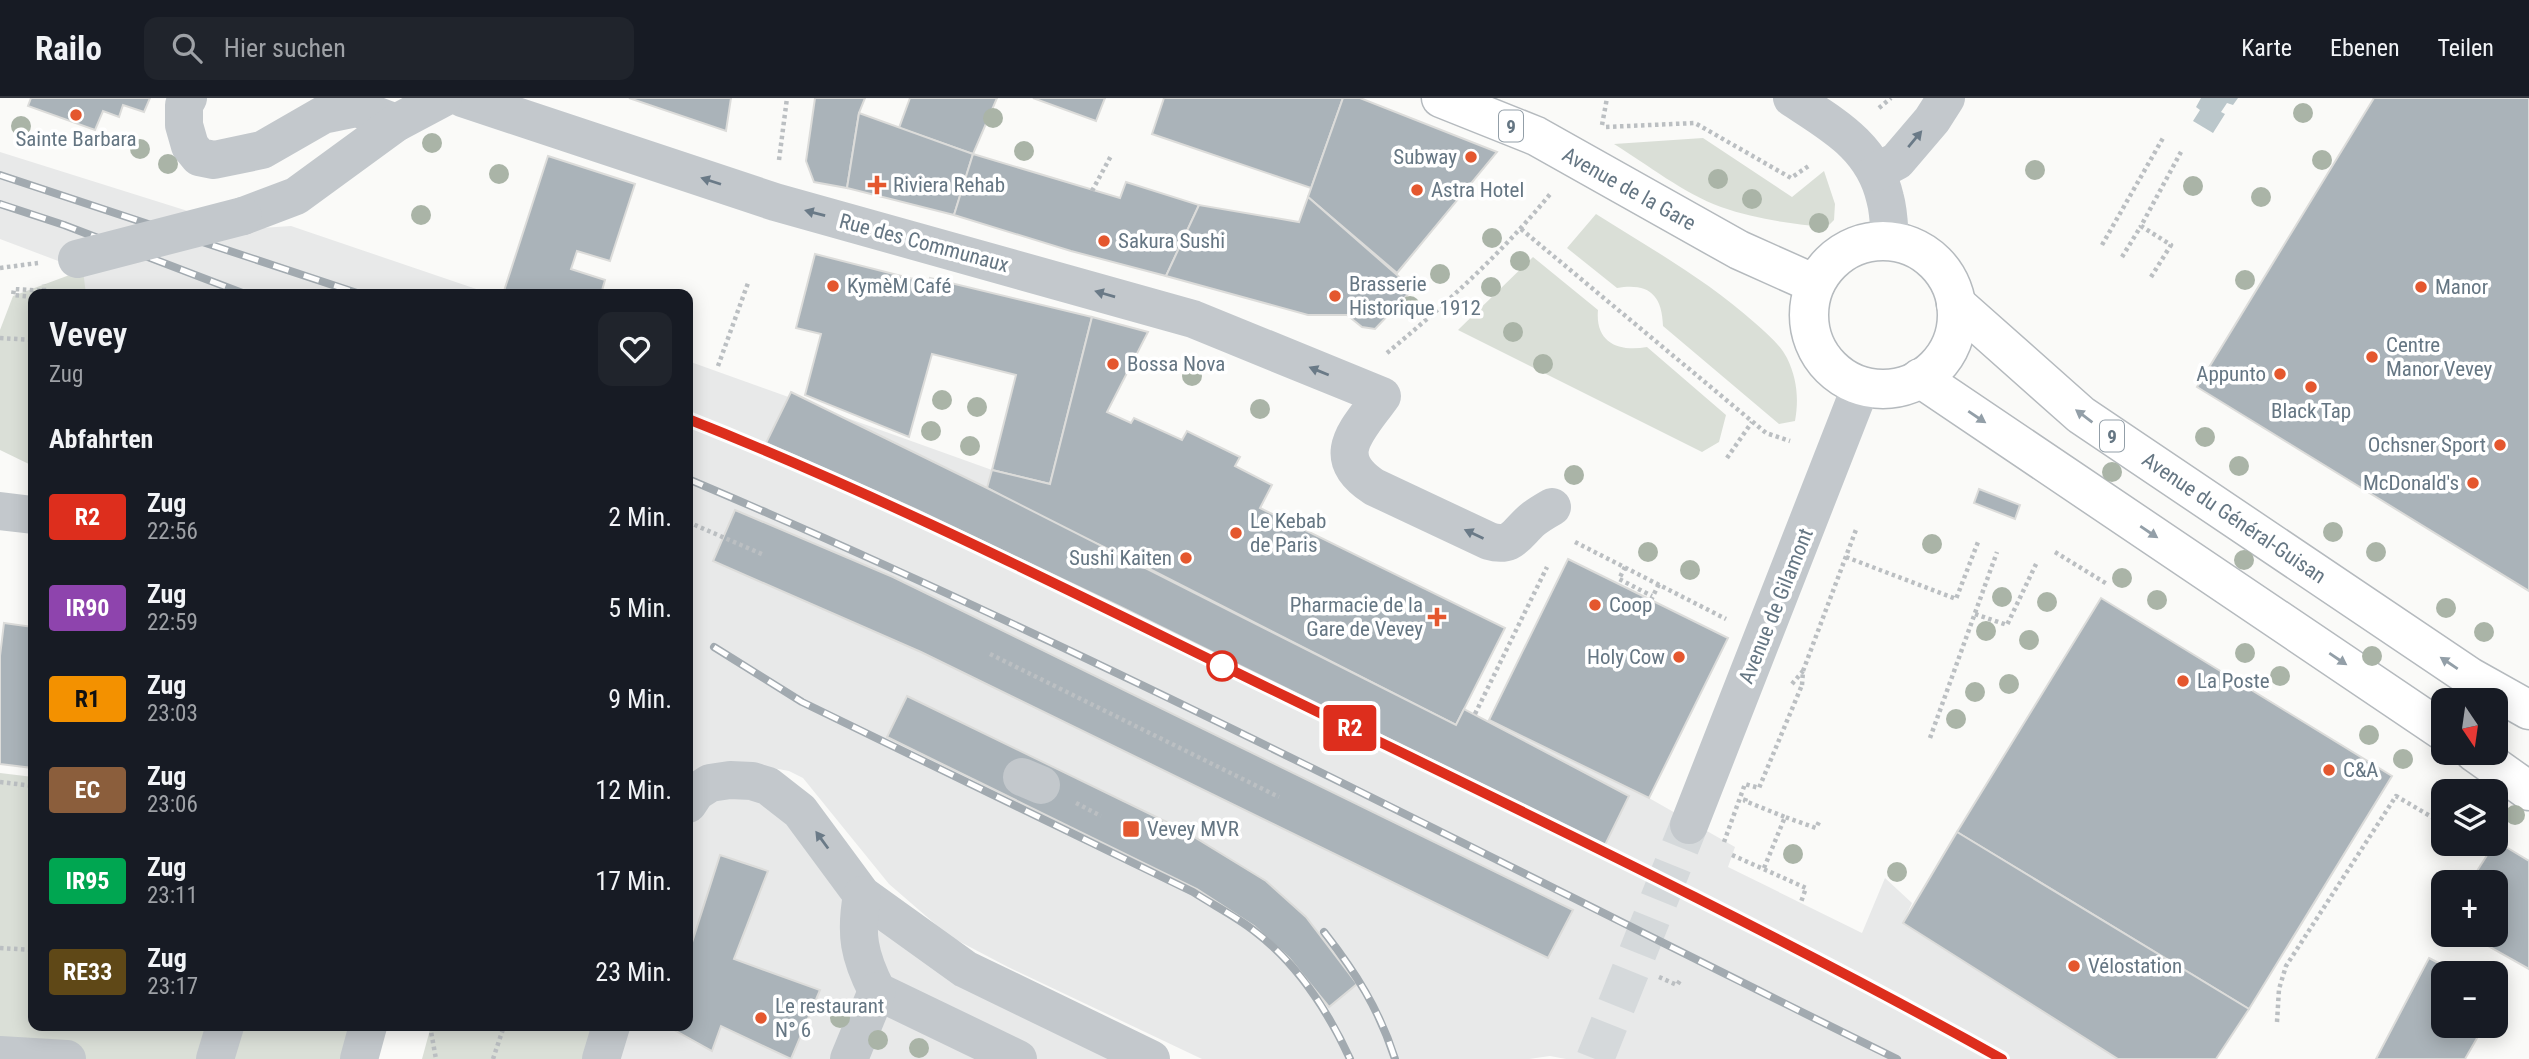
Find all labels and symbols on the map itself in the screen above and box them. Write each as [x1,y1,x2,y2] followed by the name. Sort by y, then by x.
[68,107,84,123] marker: Sainte Barbara
[1499,110,1523,142] road number: 9
[15,127,137,151] place label: Sainte Barbara
[1907,131,1922,148] one-way arrow
[1558,142,1700,236] street label: Avenue de la Gare
[1393,145,1457,169] place label: Subway
[1463,149,1479,165] marker: Subway
[893,173,1005,197] place label: Riviera Rehab
[700,175,721,185] one-way arrow
[867,175,887,195] marker: Riviera Rehab
[1431,178,1524,202] place label: Astra Hotel
[1409,182,1425,198] marker: Astra Hotel
[804,207,826,218] one-way arrow
[837,209,1011,277] street label: Rue des Communaux
[1118,229,1225,253] place label: Sakura Sushi
[1096,233,1112,249] marker: Sakura Sushi
[1349,272,1481,320] place label: Brasserie Historique 1912
[847,274,951,298] place label: KymèM Café
[2435,275,2488,299] place label: Manor
[825,278,841,294] marker: KymèM Café
[2413,279,2429,295] marker: Manor
[1094,288,1116,299] one-way arrow
[1327,288,1343,304] marker: Brasserie Historique 1912
[2386,333,2492,381] place label: Centre Manor Vevey
[2364,349,2380,365] marker: Centre Manor Vevey
[1127,352,1225,376] place label: Bossa Nova
[1105,356,1121,372] marker: Bossa Nova
[2196,362,2266,386] place label: Appunto
[1309,365,1329,377] one-way arrow
[2272,366,2288,382] marker: Appunto
[2303,379,2319,395] marker: Black Tap
[2271,399,2351,423] place label: Black Tap
[2075,408,2093,423] one-way arrow
[1968,410,1986,424] one-way arrow
[2100,420,2124,452] road number: 9
[2368,433,2486,457] place label: Ochsner Sport
[2492,437,2508,453] marker: Ochsner Sport
[2138,448,2330,588] street label: Avenue du Général-Guisan
[2363,471,2459,495] place label: McDonald's
[2465,475,2481,491] marker: McDonald's
[1250,509,1326,557] place label: Le Kebab de Paris
[1228,525,1244,541] marker: Le Kebab de Paris
[1734,525,1818,687] street label: Avenue de Gilamont
[2139,525,2158,538] one-way arrow
[1464,529,1484,540] one-way arrow
[1069,546,1172,570] place label: Sushi Kaiten
[1178,550,1194,566] marker: Sushi Kaiten
[1290,593,1423,641] place label: Pharmacie de la Gare de Vevey
[1609,593,1652,617] place label: Coop
[1587,597,1603,613] marker: Coop
[1429,609,1445,625] marker: Pharmacie de la Gare de Vevey
[1587,645,1665,669] place label: Holy Cow
[1671,649,1687,665] marker: Holy Cow
[1207,651,1237,681] unlabelled marker
[2328,652,2347,665] one-way arrow
[2440,656,2458,670] one-way arrow
[2197,669,2270,693] place label: La Poste
[2175,673,2191,689] marker: La Poste
[2431,688,2508,765] north arrow
[1318,705,1382,751] line badge: R2
[2343,758,2378,782] place label: C&A
[2321,762,2337,778] marker: C&A
[1147,817,1239,841] place label: Vevey MVR
[1121,819,1141,839] marker: Vevey MVR
[815,831,829,849] one-way arrow
[2088,954,2182,978] place label: Vélostation
[2066,958,2082,974] marker: Vélostation
[775,994,884,1042] place label: Le restaurant N° 6
[753,1010,769,1026] marker: Le restaurant N° 6

